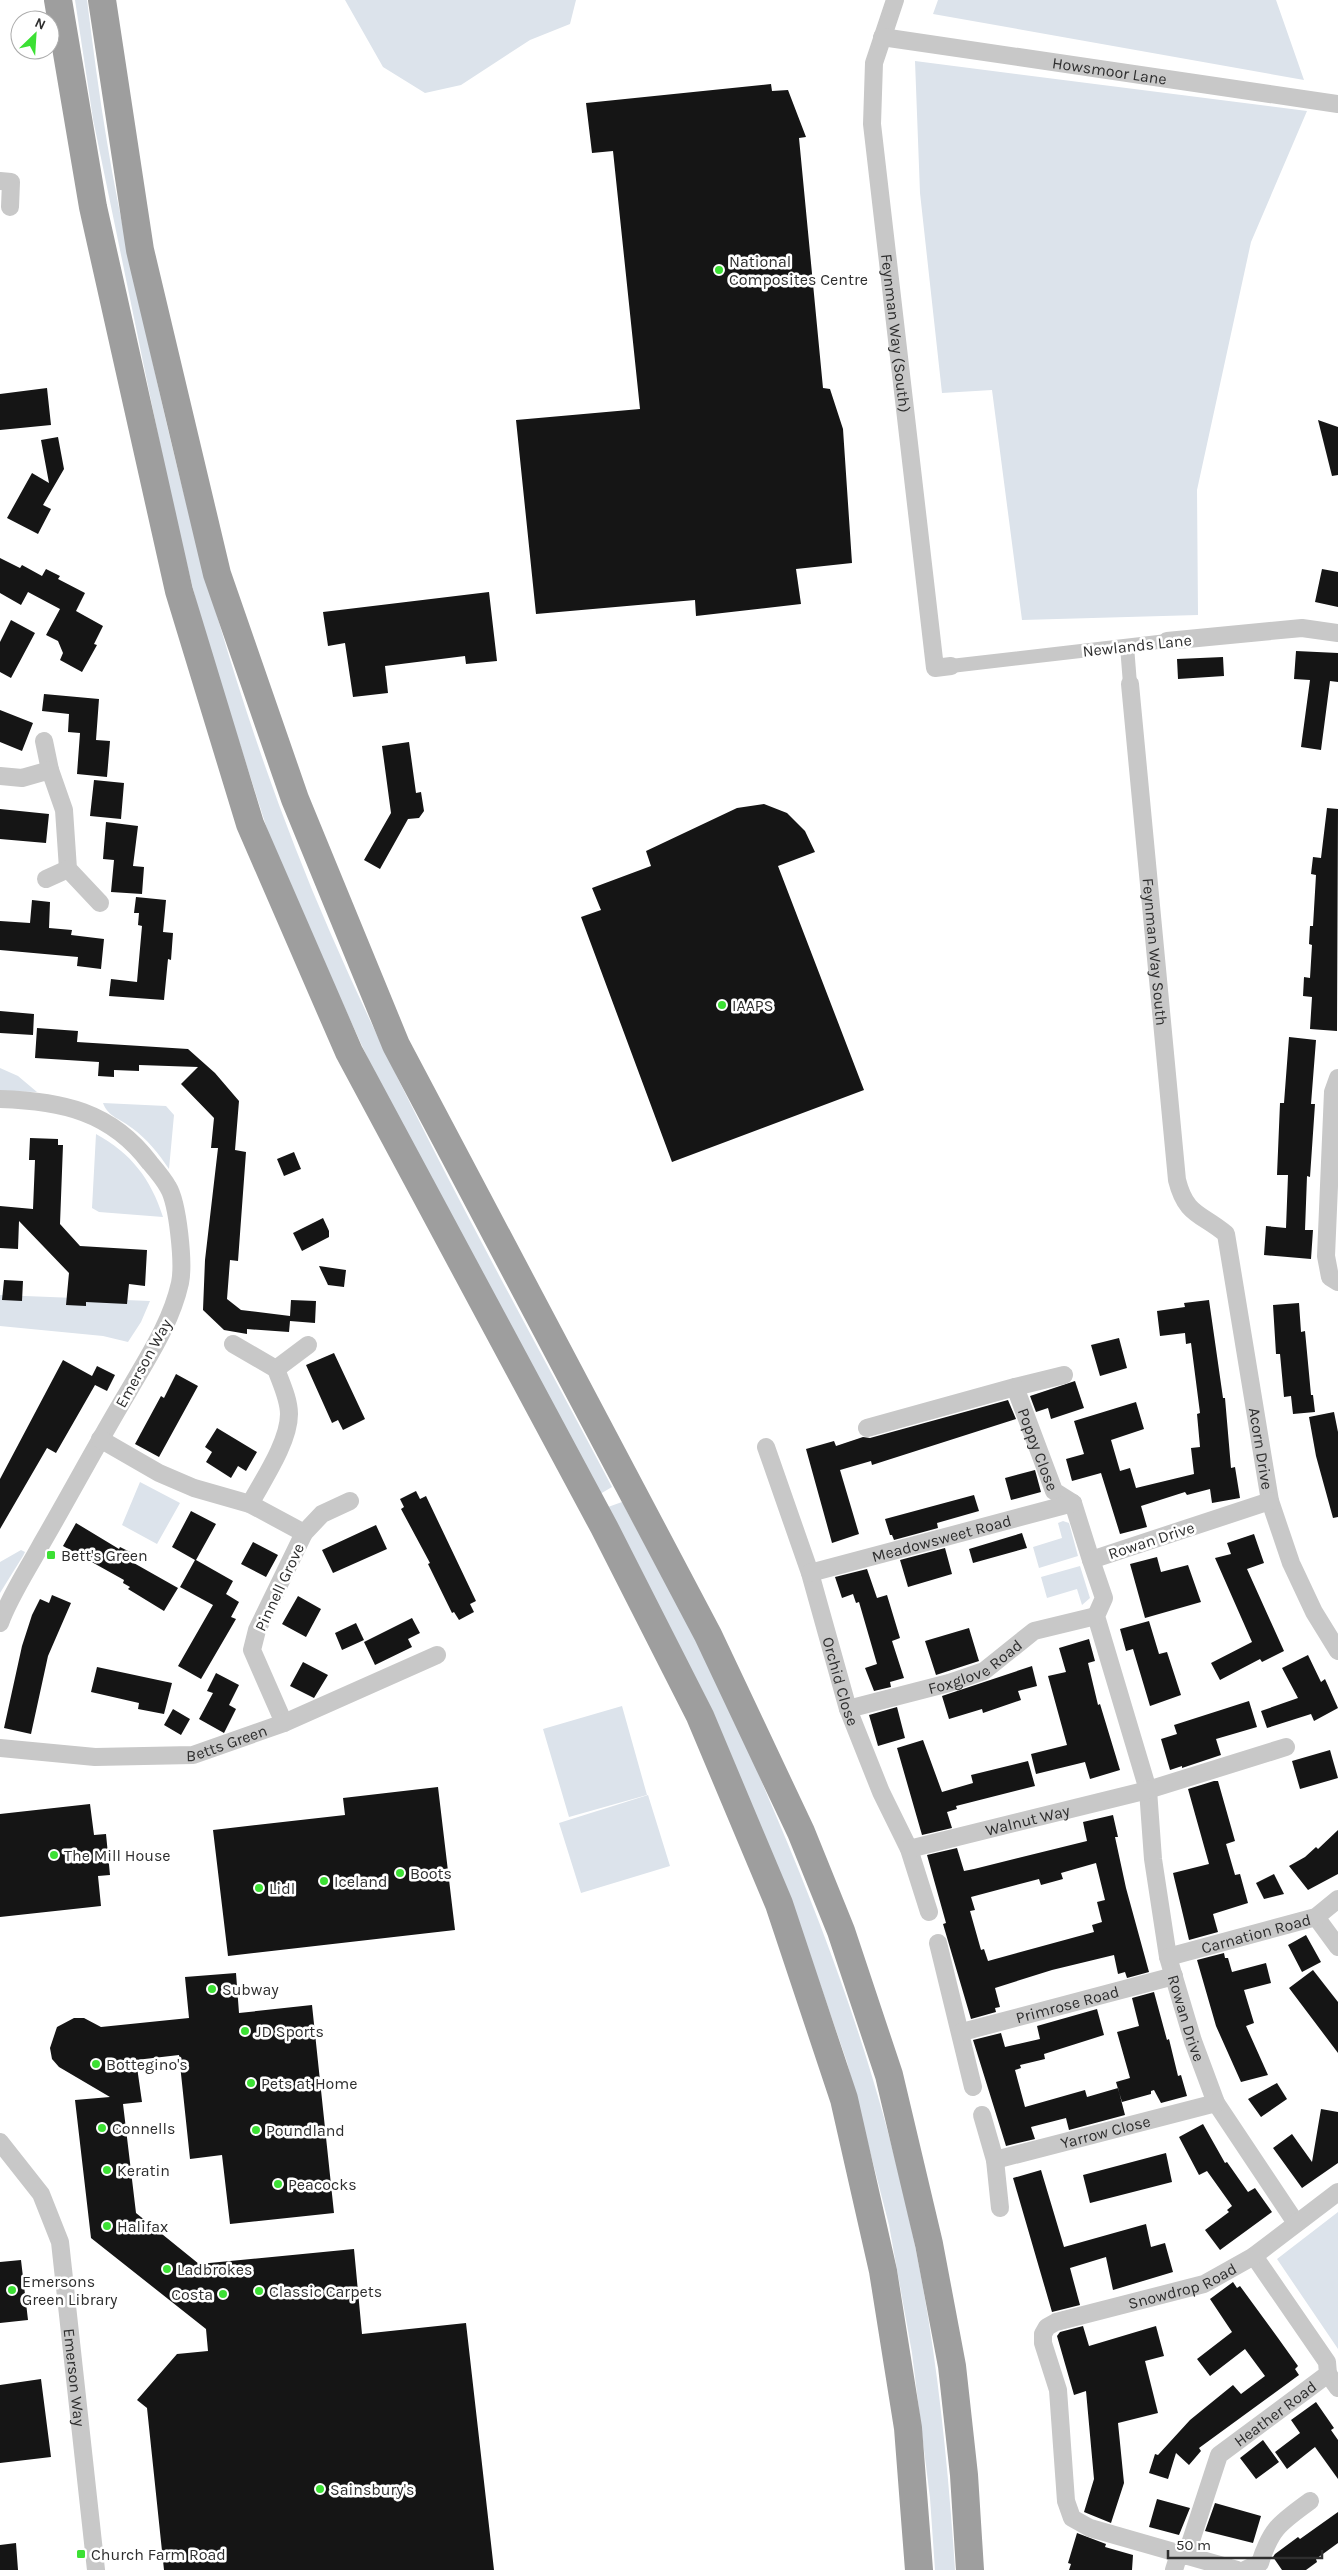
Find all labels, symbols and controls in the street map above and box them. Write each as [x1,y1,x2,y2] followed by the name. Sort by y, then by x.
[10,10,60,60] north arrow
[32,14,48,33] text: N
[1051,53,1168,89] street label: Howsmoor Lane
[729,252,868,289] place label: National Composites Centre
[877,253,914,414] street label: Feynman Way (South)
[713,264,725,276] marker: National Composites Centre
[1082,630,1193,661] street label: Newlands Lane
[1138,877,1171,1027] street label: Feynman Way South
[732,996,773,1015] place label: IAAPS
[716,999,728,1011] marker: IAAPS
[111,1315,176,1411] street label: Emerson Way
[1014,1405,1062,1494] street label: Poppy Close
[1245,1406,1277,1491] street label: Acorn Drive
[870,1511,1013,1566] street label: Meadowsweet Road
[1106,1518,1197,1563] street label: Rowan Drive
[251,1540,308,1634] street label: Pinnell Grove
[61,1546,148,1565] place label: Bett's Green
[45,1549,57,1561] marker: Bett's Green
[818,1635,863,1729] street label: Orchid Close
[926,1635,1026,1698] street label: Foxglove Road
[186,1721,270,1765] street label: Betts Green
[983,1801,1072,1840] street label: Walnut Way
[64,1846,171,1865] place label: The Mill House
[48,1849,60,1861] marker: The Mill House
[410,1864,452,1883] place label: Boots
[394,1867,406,1879] marker: Boots
[334,1872,387,1891] place label: Iceland
[318,1875,330,1887] marker: Iceland
[269,1879,295,1898] place label: Lidl
[253,1882,265,1894] marker: Lidl
[1199,1910,1313,1958] street label: Carnation Road
[1164,1972,1209,2064] street label: Rowan Drive
[222,1980,279,1999] place label: Subway
[1014,1982,1121,2027] street label: Primrose Road
[206,1983,218,1995] marker: Subway
[255,2022,324,2041] place label: JD Sports
[239,2025,251,2037] marker: JD Sports
[106,2055,188,2074] place label: Bottegino's
[90,2058,102,2070] marker: Bottegino's
[261,2074,358,2093] place label: Pets at Home
[245,2077,257,2089] marker: Pets at Home
[1059,2111,1152,2153] street label: Yarrow Close
[112,2119,175,2138] place label: Connells
[266,2121,345,2140] place label: Poundland
[96,2122,108,2134] marker: Connells
[250,2124,262,2136] marker: Poundland
[117,2161,170,2180] place label: Keratin
[101,2164,113,2176] marker: Keratin
[288,2175,357,2194] place label: Peacocks
[272,2178,284,2190] marker: Peacocks
[117,2217,168,2236] place label: Halifax
[101,2220,113,2232] marker: Halifax
[1126,2259,1240,2313] street label: Snowdrop Road
[177,2260,252,2279] place label: Ladbrokes
[161,2263,173,2275] marker: Ladbrokes
[22,2272,118,2309] place label: Emersons Green Library
[269,2282,382,2301] place label: Classic Carpets
[6,2284,18,2296] marker: Emersons Green Library
[171,2285,213,2304] place label: Costa
[253,2285,265,2297] marker: Classic Carpets
[217,2288,229,2300] marker: Costa
[60,2327,89,2428] street label: Emerson Way
[1230,2377,1320,2451] street label: Heather Road
[330,2480,414,2499] place label: Sainsbury's
[314,2483,326,2495] marker: Sainsbury's
[1168,2528,1322,2560] scale bar
[1176,2536,1211,2554] text: 50 m
[91,2545,226,2564] place label: Church Farm Road
[75,2548,87,2560] marker: Church Farm Road

